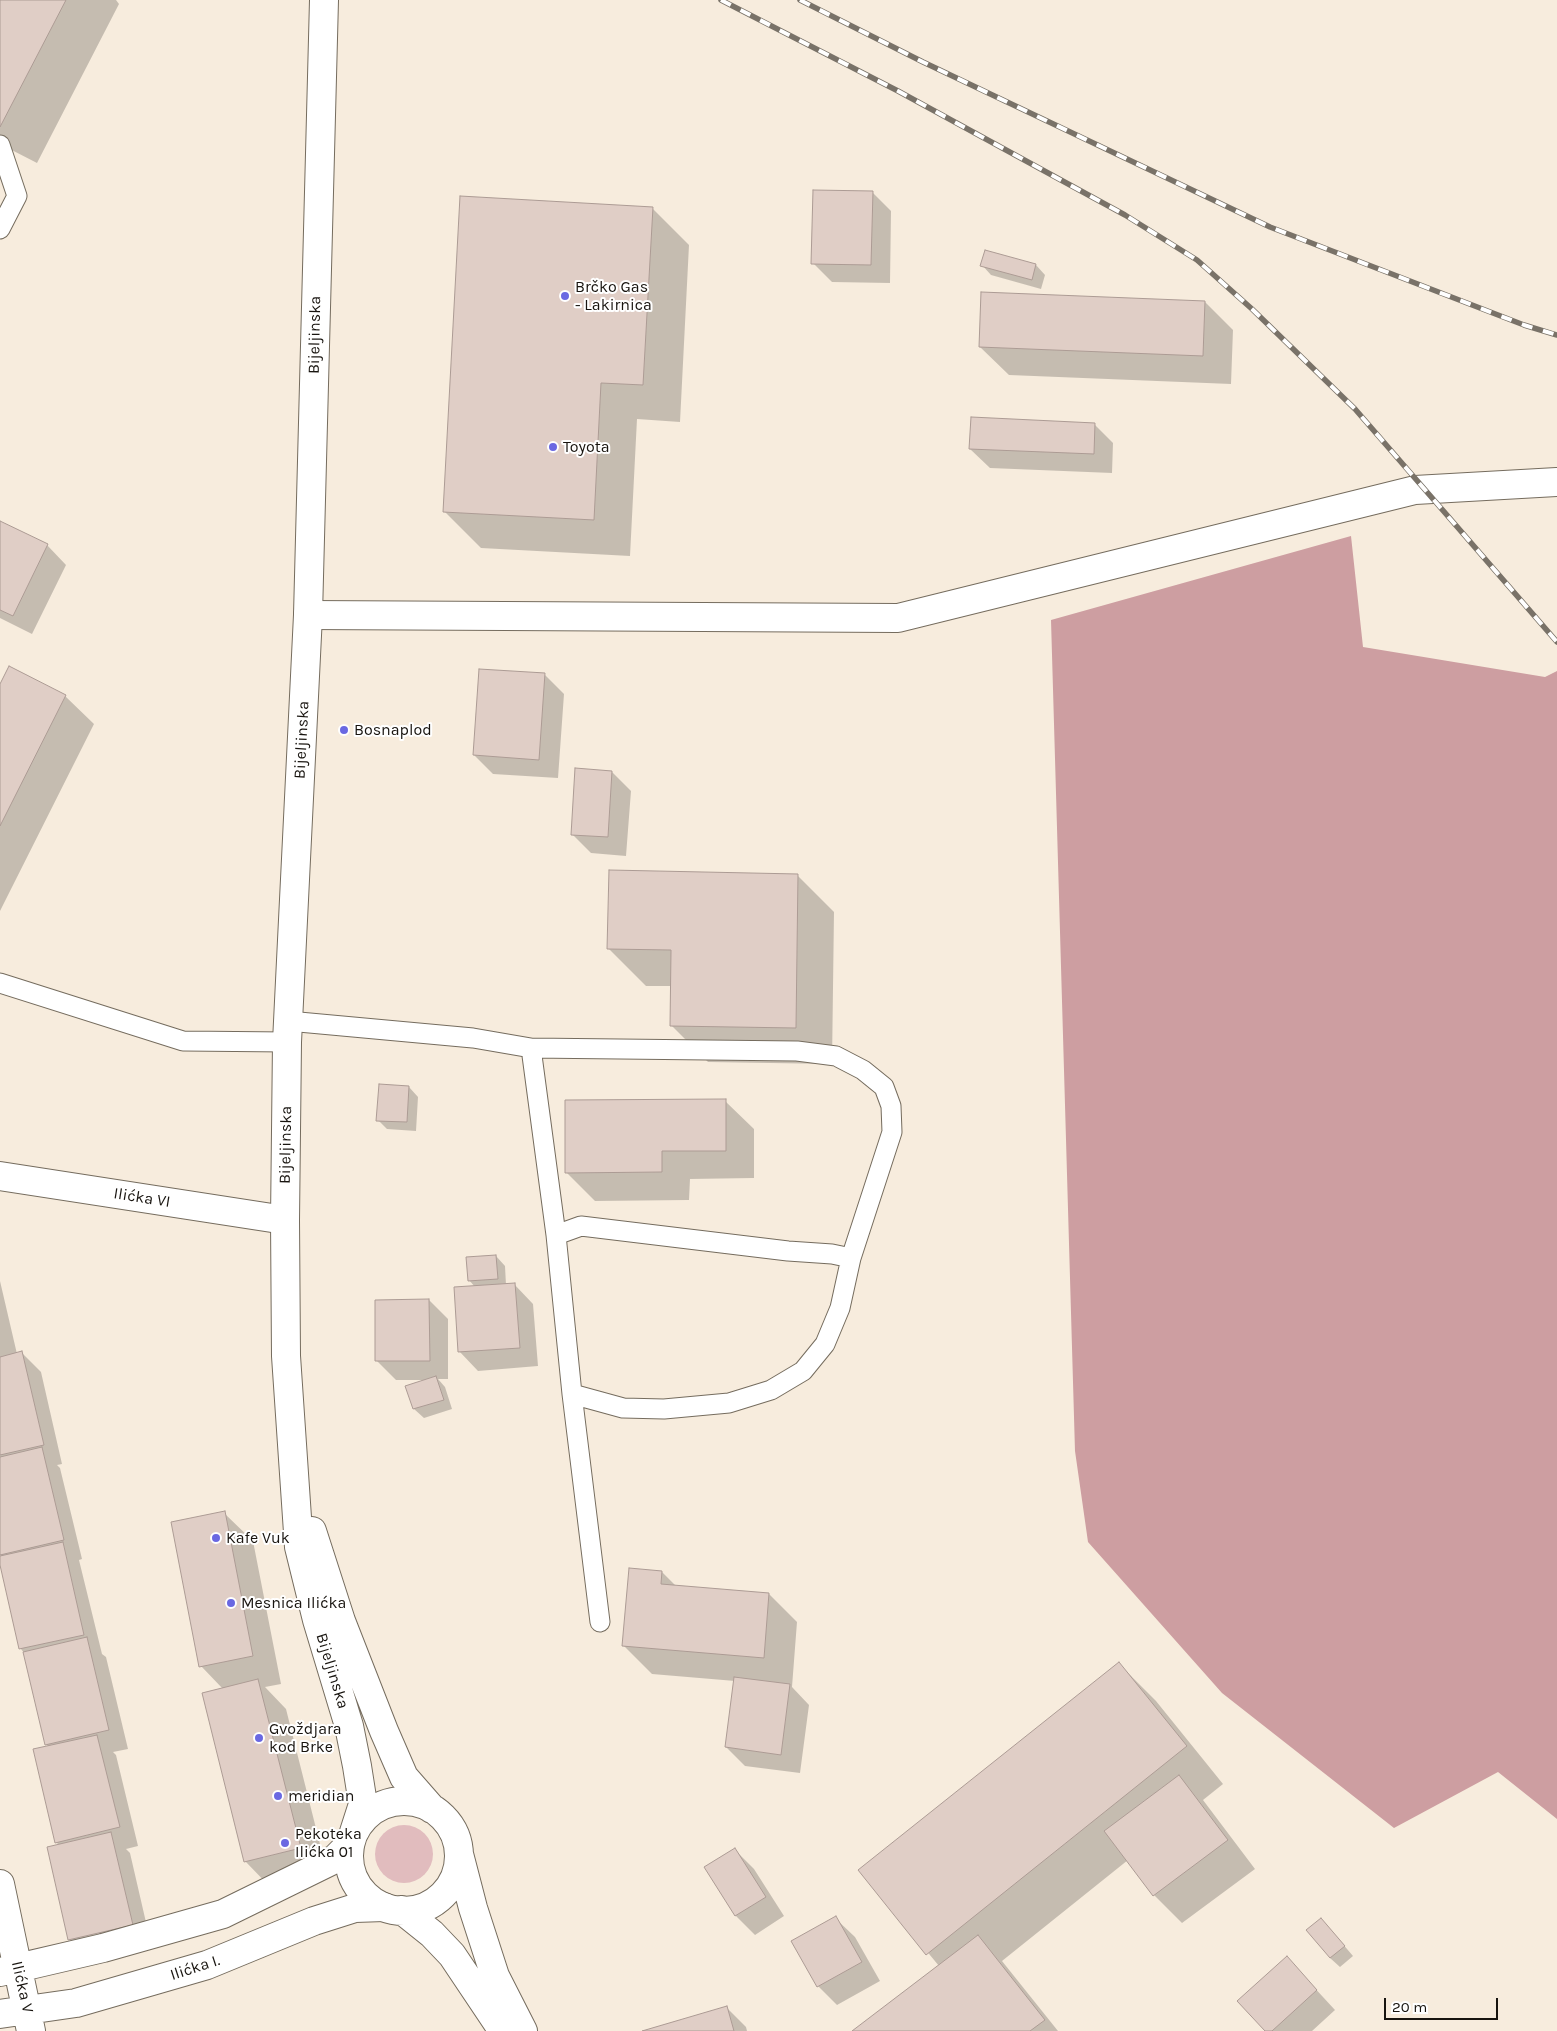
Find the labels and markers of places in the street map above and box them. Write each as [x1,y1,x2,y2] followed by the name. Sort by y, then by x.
[575,277,652,315] place label: Brčko Gas - Lakirnica
[559,290,571,302] marker: Brčko Gas - Lakirnica
[563,437,610,457] place label: Toyota
[547,441,559,453] marker: Toyota
[354,720,432,740] place label: Bosnaplod
[338,724,350,736] marker: Bosnaplod
[226,1528,290,1548] place label: Kafe Vuk
[210,1532,222,1544] marker: Kafe Vuk
[241,1593,346,1613] place label: Mesnica Ilićka
[225,1597,237,1609] marker: Mesnica Ilićka
[269,1719,342,1757] place label: Gvoždjara kod Brke
[253,1732,265,1744] marker: Gvoždjara kod Brke
[288,1786,354,1806] place label: meridian
[272,1790,284,1802] marker: meridian
[295,1824,362,1862] place label: Pekoteka Ilićka 01
[279,1837,291,1849] marker: Pekoteka Ilićka 01

